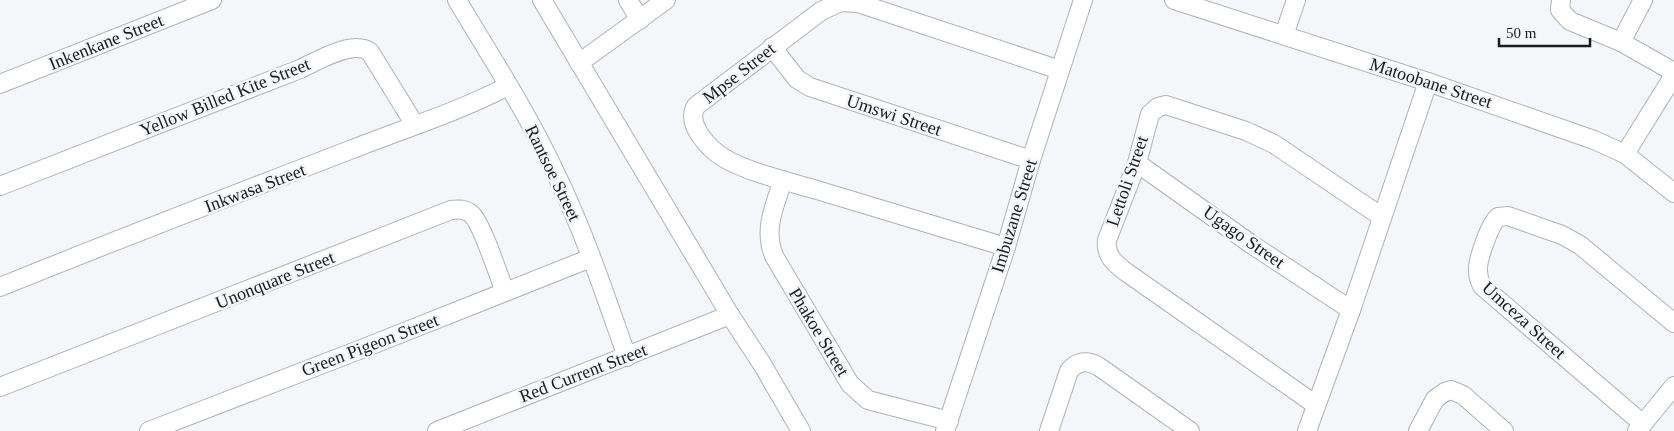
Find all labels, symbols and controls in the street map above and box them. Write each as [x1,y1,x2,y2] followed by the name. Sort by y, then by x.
[46,10,166,74] street label: Inkenkane Street
[1499,15,1590,47] scale bar
[1506,25,1537,41] text: 50 m
[699,38,779,108] street label: Mpse Street
[137,54,313,140] street label: Yellow Billed Kite Street
[1367,54,1495,112] street label: Matoobane Street
[844,90,944,140] street label: Umswi Street
[521,122,585,224] street label: Rantsoe Street
[1102,133,1152,229] street label: Lettoli Street
[987,157,1041,275] street label: Imbuzane Street
[202,160,308,216] street label: Inkwasa Street
[1200,202,1288,272] street label: Ugago Street
[213,247,337,313] street label: Unonquare Street
[1478,277,1570,363] street label: Umceza Street
[785,284,853,380] street label: Phakoe Street
[299,310,441,380] street label: Green Pigeon Street
[516,339,650,407] street label: Red Current Street

